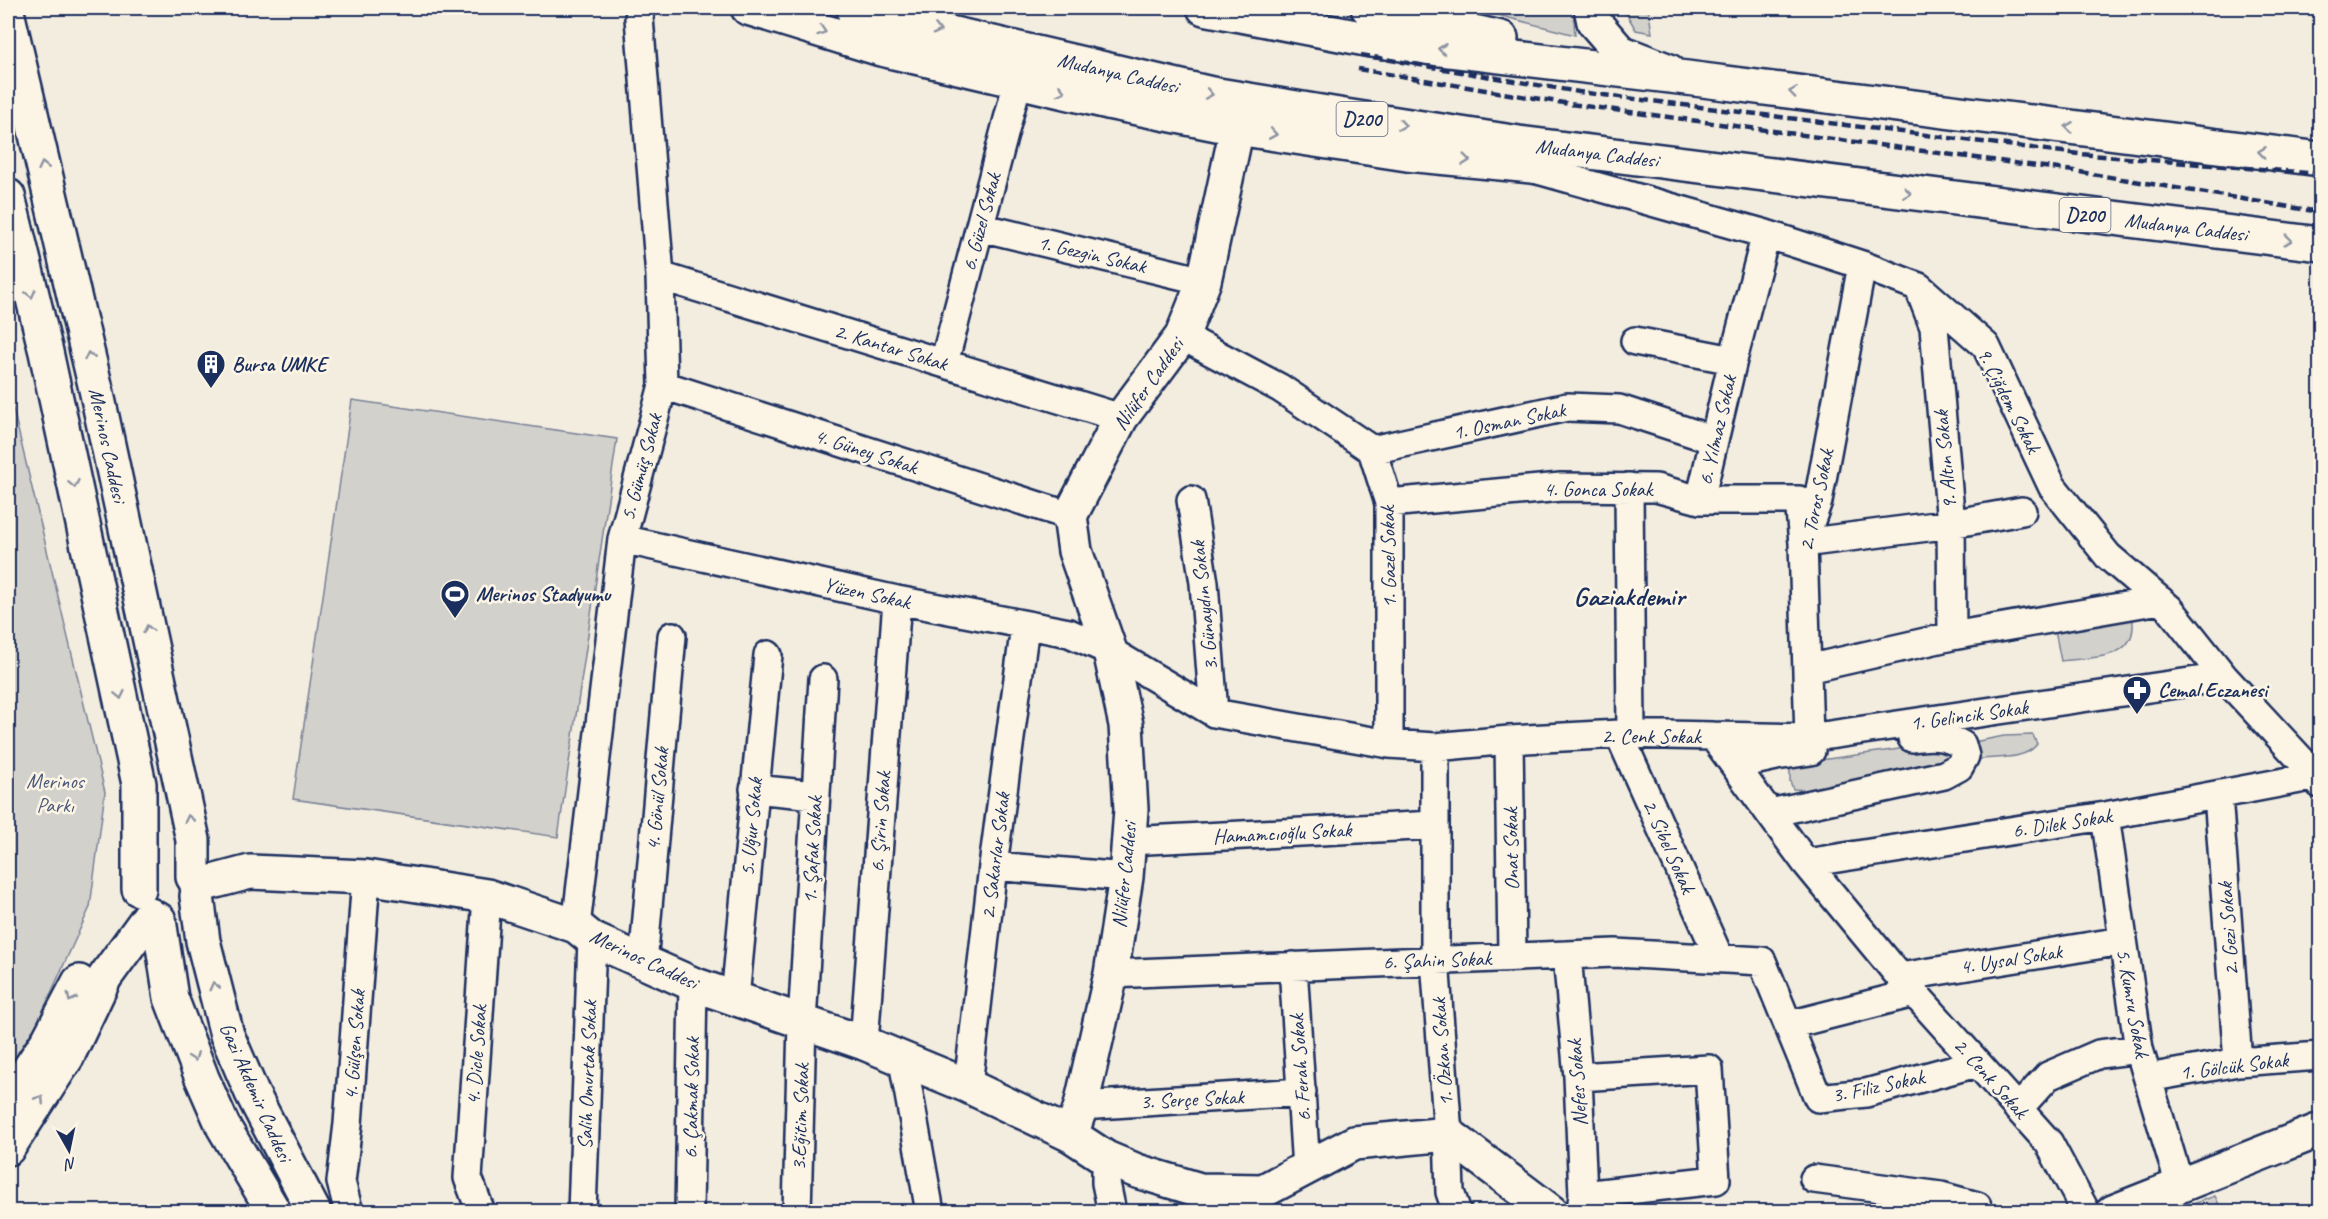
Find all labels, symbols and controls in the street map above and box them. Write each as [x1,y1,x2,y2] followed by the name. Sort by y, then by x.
[816,23,827,36] one-way arrow
[932,23,942,36] one-way arrow
[1437,44,1446,56] one-way arrow
[1055,46,1184,100] street label: Mudanya Caddesi
[1056,84,1066,97] one-way arrow
[1204,86,1214,99] one-way arrow
[1788,86,1797,98] one-way arrow
[1336,102,1388,136] road number: D200
[1396,118,1406,131] one-way arrow
[2064,121,2074,134] one-way arrow
[1268,128,1277,140] one-way arrow
[1534,133,1663,174] street label: Mudanya Caddesi
[2258,146,2267,158] one-way arrow
[1461,153,1470,166] one-way arrow
[38,161,51,171] one-way arrow
[955,168,1007,274] street label: 6. Güzel Sokak
[1902,186,1912,199] one-way arrow
[2060,198,2110,232] road number: D200
[2123,207,2252,248] street label: Mudanya Caddesi
[1035,229,1150,279] street label: 1. Gezgin Sokak
[2284,233,2293,246] one-way arrow
[24,289,37,299] one-way arrow
[831,317,952,377] street label: 2. Kantar Sokak
[1107,330,1191,435] street label: Nilüfer Caddesi
[1971,343,2048,459] street label: 9. Çiğdem Sokak
[195,348,227,390] building icon: Bursa UMKE
[83,351,96,361] one-way arrow
[232,351,330,377] place label: Bursa UMKE
[1692,371,1743,488] street label: 6. Yılmaz Sokak
[83,386,133,507] street label: Merinos Caddesi
[1450,396,1569,446] street label: 1. Osman Sokak
[1928,408,1962,511] street label: 9. Altın Sokak
[614,409,668,523] street label: 5. Gümüş Sokak
[811,422,923,481] street label: 4. Güney Sokak
[1793,445,1840,553] street label: 2. Toros Sokak
[1544,476,1655,502] street label: 4. Gonca Sokak
[67,479,80,489] one-way arrow
[1374,503,1402,608] street label: 1. Gazel Sokak
[1184,539,1224,672] street label: 3. Günaydın Sokak
[821,571,915,615] street label: Yüzen Sokak
[439,578,471,620] sports icon: Merinos Stadyumu
[1574,579,1688,613] district label: Gaziakdemir
[476,581,612,607] place label: Merinos Stadyumu
[142,624,155,634] one-way arrow
[2121,674,2153,716] pharmacy icon: Cemal Eczanesi
[2158,677,2270,703] place label: Cemal Eczanesi
[113,690,126,700] one-way arrow
[1908,694,2031,736] street label: 1. Gelincik Sokak
[1601,723,1703,749] street label: 2. Cenk Sokak
[640,745,675,852] street label: 4. Gönül Sokak
[26,768,86,818] park label: Merinos Parkı
[864,768,897,873] street label: 6. Şirin Sokak
[734,776,768,877] street label: 5. Uğur Sokak
[974,790,1016,921] street label: 2. Sakarlar Sokak
[796,793,828,904] street label: 1. Şafak Sokak
[1637,795,1702,899] street label: 2. Sibel Sokak
[2010,802,2116,844] street label: 6. Dilek Sokak
[1497,805,1525,891] street label: Onat Sokak
[183,814,196,824] one-way arrow
[1212,816,1353,850] street label: Hamamcıoğlu Sokak
[1106,818,1143,929] street label: Nilüfer Caddesi
[2212,880,2244,977] street label: 2. Gezi Sokak
[586,923,705,997] street label: Merinos Caddesi
[1958,938,2065,980] street label: 4. Uysal Sokak
[1382,945,1494,975] street label: 6. Şahin Sokak
[2111,947,2156,1062] street label: 5. Kumru Sokak
[209,981,221,992] one-way arrow
[337,988,371,1101] street label: 4. Gülşen Sokak
[66,992,78,1003] one-way arrow
[1425,996,1459,1107] street label: 1. Özkan Sokak
[571,999,603,1150] street label: Salih Omurtak Sokak
[460,1002,493,1106] street label: 4. Dicle Sokak
[1283,1011,1317,1123] street label: 6. Ferah Sokak
[214,1018,300,1168] street label: Gazi Akdemir Caddesi
[1948,1032,2035,1125] street label: 2. Cenk Sokak
[677,1036,705,1159] street label: 6. Çakmak Sokak
[1561,1036,1593,1127] street label: Nefes Sokak
[2178,1046,2291,1086] street label: 1. Gölcük Sokak
[186,1051,199,1062] one-way arrow
[785,1061,815,1171] street label: 3.Eğitim Sokak
[1829,1063,1929,1108] street label: 3. Filiz Sokak
[1139,1083,1246,1115] street label: 3. Serçe Sokak
[32,1095,44,1105] one-way arrow
[39,1120,99,1180] north arrow
[62,1153,78,1175] text: N

